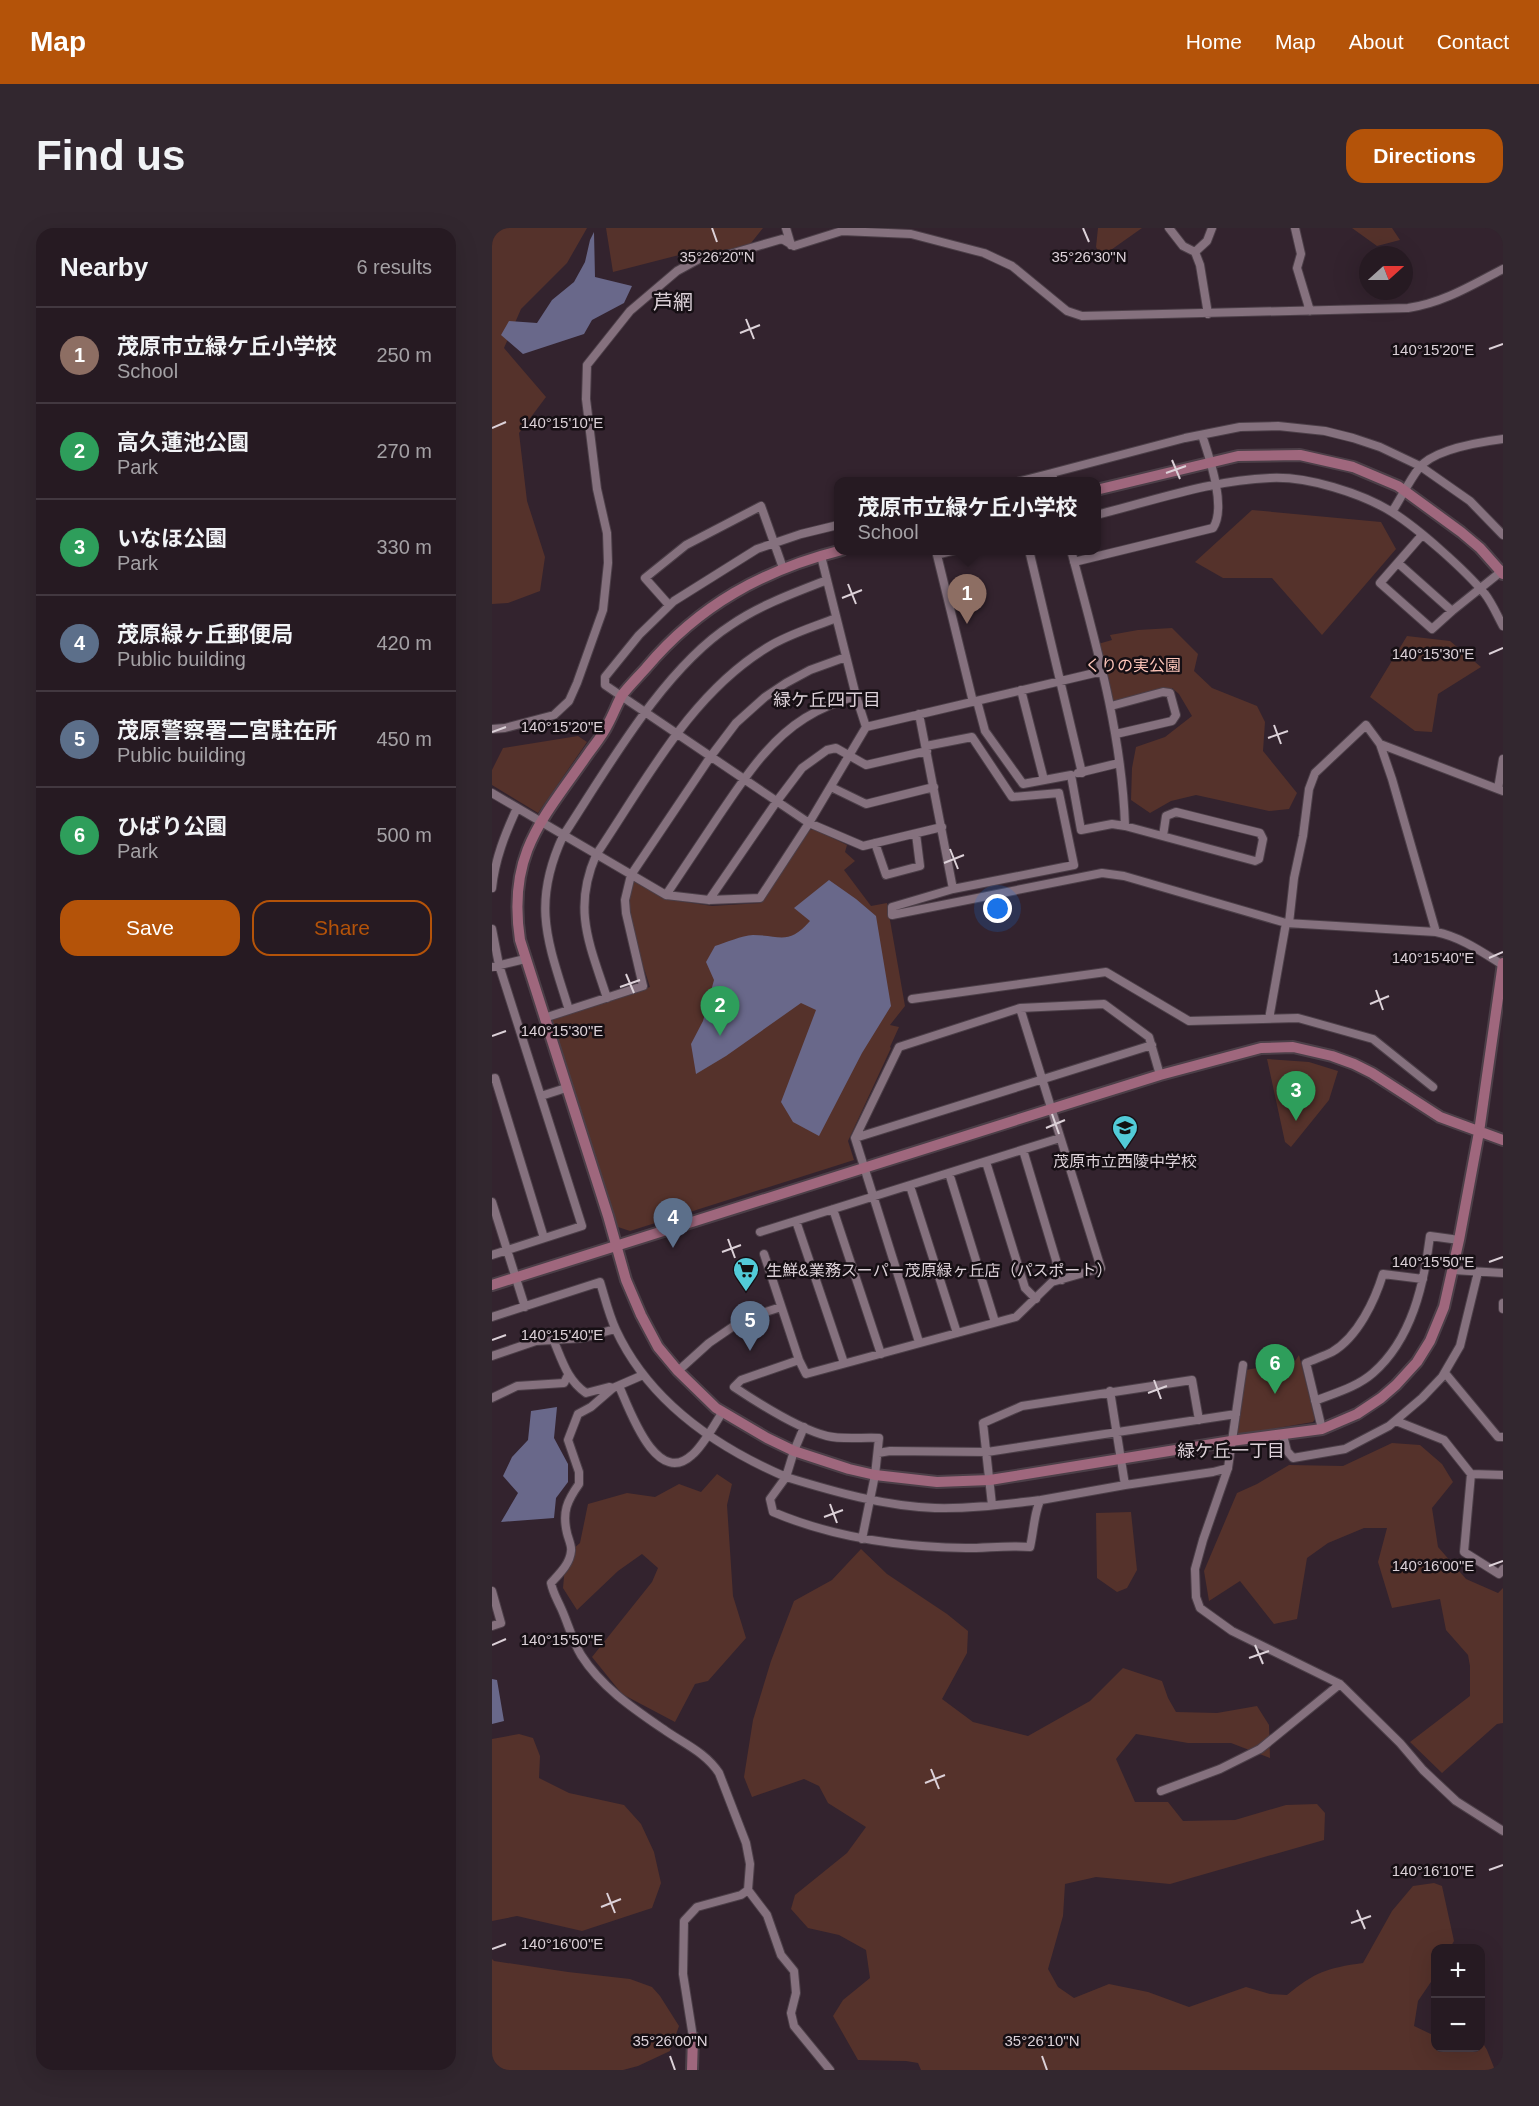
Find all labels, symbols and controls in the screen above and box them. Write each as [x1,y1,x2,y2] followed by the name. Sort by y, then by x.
[30,26,86,57] text: Map
[1186,30,1242,53] text: Home
[1275,30,1316,53] text: Map
[1349,30,1404,53] text: About
[1437,30,1509,53] text: Contact
[1346,129,1503,183] button: Directions
[36,132,185,179] text: Find us
[1359,246,1413,300] north arrow
[679,248,755,265] text: 35°26'20"N
[1051,248,1127,265] text: 35°26'30"N
[60,252,148,282] text: Nearby
[356,256,432,278] text: 6 results
[653,291,693,313] district label: 芦網
[117,334,337,359] text: 茂原市立緑ケ丘小学校
[1392,341,1474,358] text: 140°15'20"E
[74,344,85,366] text: 1
[376,344,432,366] text: 250 m
[117,360,178,382] text: School
[521,414,603,431] text: 140°15'10"E
[117,430,249,455] text: 高久蓮池公園
[74,440,85,462] text: 2
[376,440,432,462] text: 270 m
[117,456,158,478] text: Park
[834,477,1101,555] popup
[857,495,1078,520] text: 茂原市立緑ケ丘小学校
[857,521,919,543] text: School
[117,526,227,551] text: いなほ公園
[74,536,85,558] text: 3
[376,536,432,558] text: 330 m
[117,552,158,574] text: Park
[948,574,986,624] pin: 1
[117,622,293,647] text: 茂原緑ヶ丘郵便局
[74,632,85,654] text: 4
[376,632,432,654] text: 420 m
[1392,645,1474,662] text: 140°15'30"E
[117,648,246,670] text: Public building
[1085,657,1181,674] park label: くりの実公園
[773,690,881,710] district label: 緑ケ丘四丁目
[117,718,337,743] text: 茂原警察署二宮駐在所
[521,718,603,735] text: 140°15'20"E
[74,728,85,750] text: 5
[376,728,432,750] text: 450 m
[117,744,246,766] text: Public building
[117,814,227,839] text: ひばり公園
[74,824,85,846] text: 6
[376,824,432,846] text: 500 m
[117,840,158,862] text: Park
[983,894,1012,923] your location
[60,900,240,956] button: Save
[252,900,432,956] button: Share
[1392,949,1474,966] text: 140°15'40"E
[700,986,740,1036] pin: 2
[521,1022,603,1039] text: 140°15'30"E
[1276,1072,1316,1121] pin: 3
[1110,1113,1140,1151] school or university icon: 茂原市立西陵中学校
[1053,1153,1197,1170] place label: 茂原市立西陵中学校
[654,1198,693,1248] pin: 4
[1392,1253,1474,1270] text: 140°15'50"E
[731,1255,761,1293] supermarket icon: 生鮮&業務スーパー茂原緑ヶ丘店（パスポート）
[766,1262,1113,1279] place label: 生鮮&業務スーパー茂原緑ヶ丘店（パスポート）
[730,1302,770,1351] pin: 5
[521,1326,603,1343] text: 140°15'40"E
[1256,1344,1294,1394] pin: 6
[1177,1441,1285,1461] district label: 緑ケ丘一丁目
[1392,1557,1474,1574] text: 140°16'00"E
[521,1631,603,1648] text: 140°15'50"E
[1392,1862,1474,1879] text: 140°16'10"E
[521,1935,603,1952] text: 140°16'00"E
[1431,1944,1485,2052] map controls
[1431,1944,1485,1998] button: +
[1431,1998,1485,2052] button: −
[632,2032,708,2049] text: 35°26'00"N
[1004,2032,1080,2049] text: 35°26'10"N

